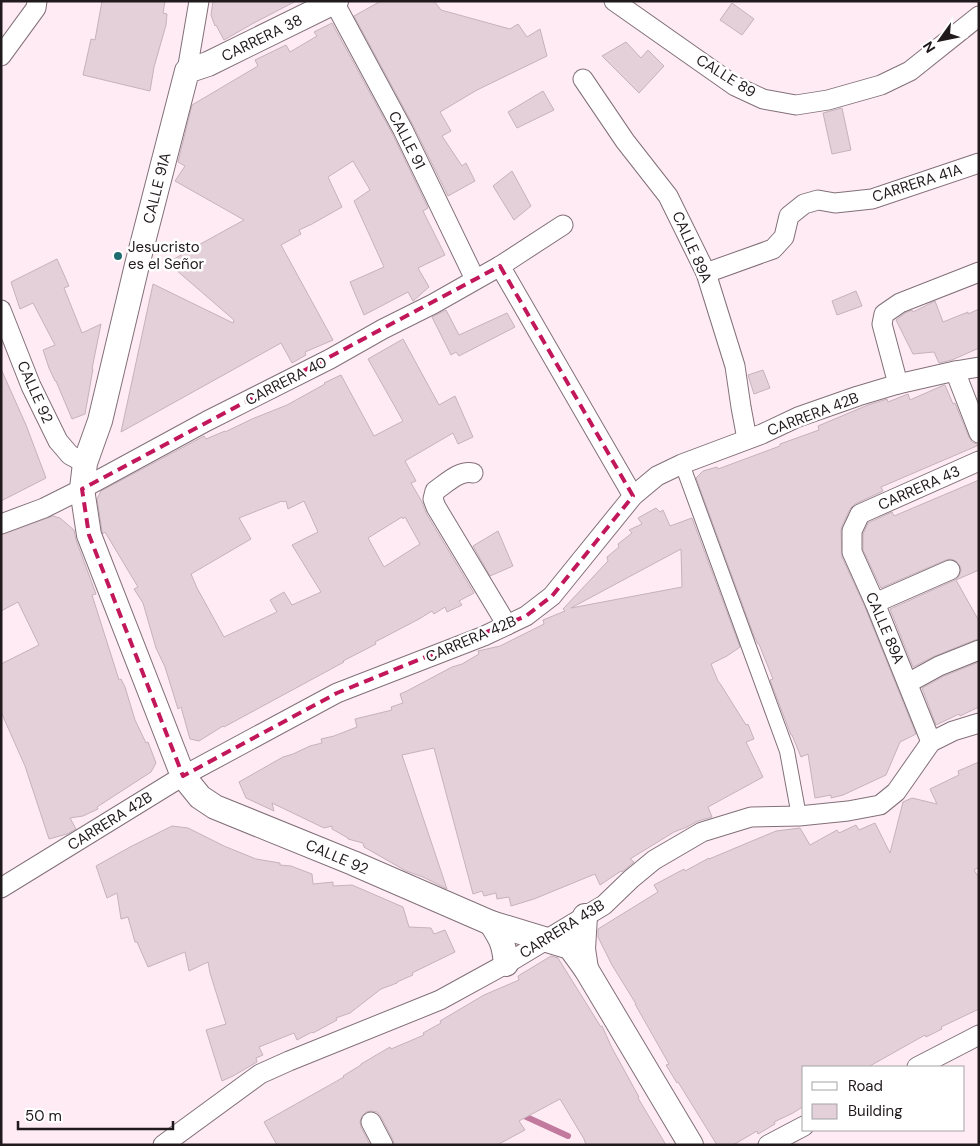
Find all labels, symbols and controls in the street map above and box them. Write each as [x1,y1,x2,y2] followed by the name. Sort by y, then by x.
[218,10,306,66] street label: CARRERA 38
[915,15,965,65] north arrow
[919,38,939,56] text: N
[692,50,760,102] street label: CALLE 89
[384,108,430,172] street label: CALLE 91
[139,150,175,226] street label: CALLE 91A
[870,159,965,207] street label: CARRERA 41A
[667,208,717,286] street label: CALLE 89A
[128,237,205,274] place label: Jesucristo es el Señor
[112,250,124,262] marker: Jesucristo es el Señor
[242,352,330,410] street label: CARRERA 40
[12,358,58,426] street label: CALLE 92
[764,387,862,441] street label: CARRERA 42B
[875,461,963,515] street label: CARRERA 43
[861,589,909,667] street label: CALLE 89A
[423,611,519,667] street label: CARRERA 42B
[64,787,156,855] street label: CARRERA 42B
[302,835,372,879] street label: CALLE 92
[516,895,608,963] street label: CARRERA 43B
[802,1066,965,1131] legend
[848,1076,883,1096] text: Road
[18,1098,172,1130] scale bar
[848,1101,903,1121] text: Building
[25,1106,62,1126] text: 50 m

